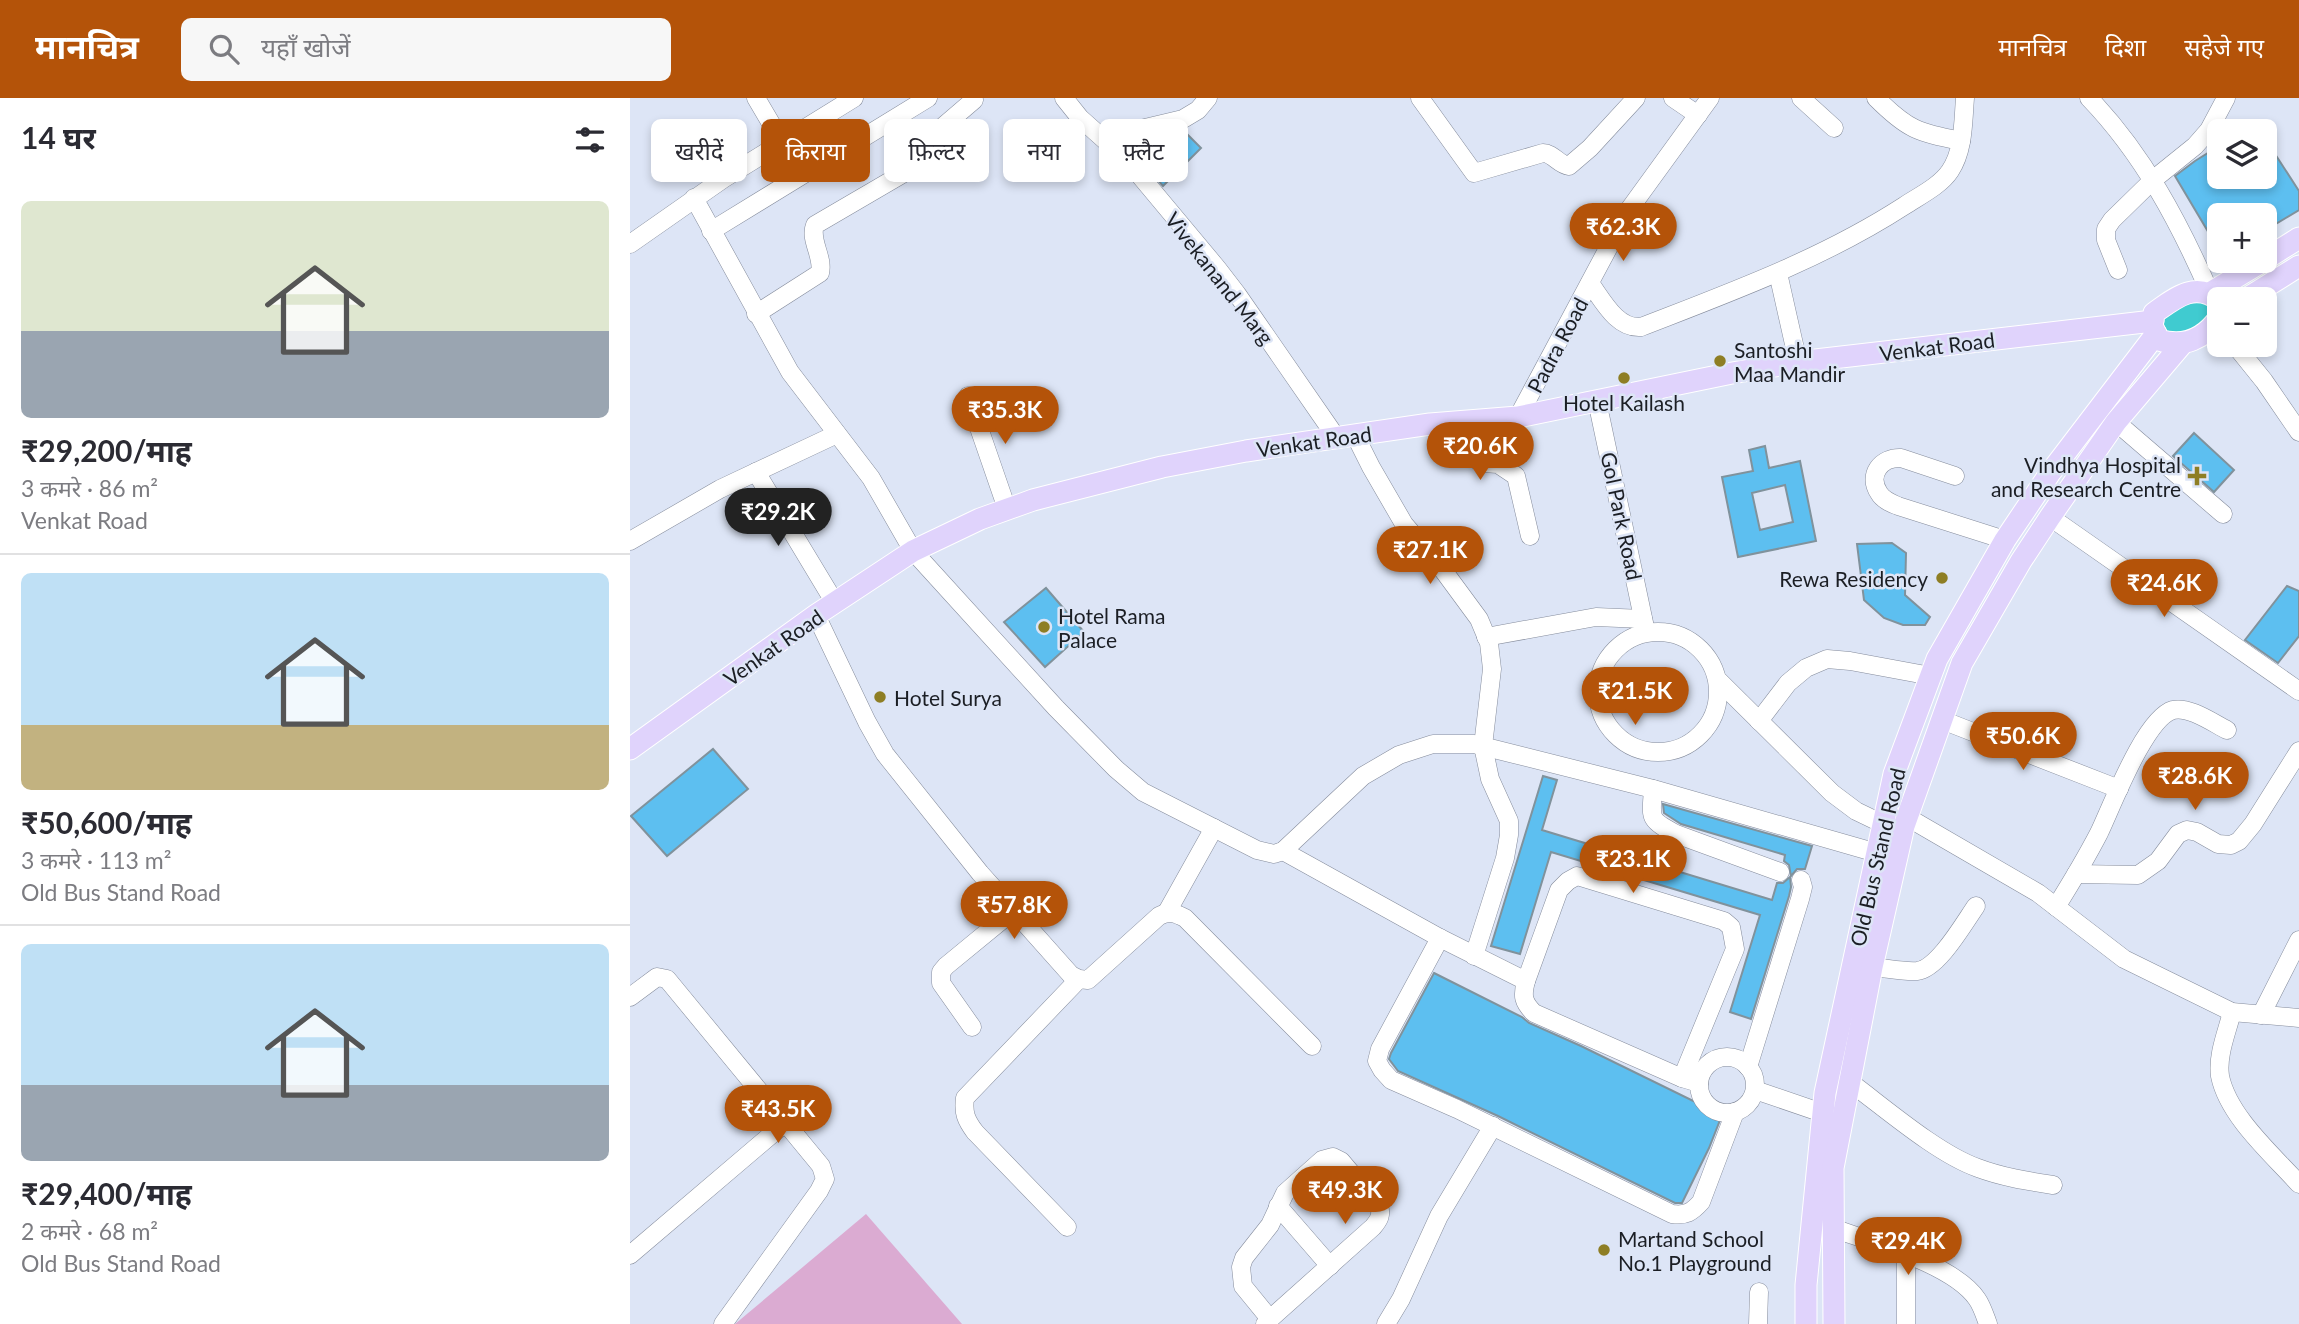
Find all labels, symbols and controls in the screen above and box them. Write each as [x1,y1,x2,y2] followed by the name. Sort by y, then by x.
[181,18,671,81] search box
[35,26,139,66] text: मानचित्र
[205,30,243,68] icon: search
[261,31,351,63] text: यहाँ खोजें
[1998,32,2067,61] text: मानचित्र
[2105,32,2146,61] text: दिशा
[2184,32,2264,61] text: सहेजे गए
[21,119,96,155] text: 14 घर
[651,119,747,182] chip: खरीदें
[761,119,870,182] chip: किराया
[884,119,989,182] chip: फ़िल्टर
[1003,119,1085,182] chip: नया
[1099,119,1188,182] chip: फ़्लैट
[2207,119,2277,357] map controls
[2207,119,2277,189] button: layers
[571,121,609,159] icon: filters
[2207,203,2277,273] button: +
[1566,204,1680,263] pin: ₹62.3K
[1161,207,1279,349] street label: Vivekanand Marg
[1586,212,1660,240] text: ₹62.3K
[252,247,378,373] icon: home
[2207,287,2277,357] button: −
[1521,293,1593,397] street label: Padra Road
[1878,327,1996,365] street label: Venkat Road
[1734,337,1846,386] place label: Santoshi Maa Mandir
[1712,353,1728,369] marker: Santoshi Maa Mandir
[1616,370,1632,386] marker: Hotel Kailash
[948,386,1062,446] pin: ₹35.3K
[1563,390,1685,415] place label: Hotel Kailash
[968,395,1042,423] text: ₹35.3K
[1255,421,1373,461] street label: Venkat Road
[1423,422,1537,482] pin: ₹20.6K
[1443,431,1517,459] text: ₹20.6K
[21,432,192,468] text: ₹29,200/माह
[1596,450,1648,582] street label: Gol Park Road
[1991,452,2181,501] place label: Vindhya Hospital and Research Centre
[2187,466,2207,486] marker: Vindhya Hospital and Research Centre
[21,474,158,502] text: 3 कमरे · 86 m²
[721,489,835,548] pin: ₹29.2K
[741,497,815,525] text: ₹29.2K
[21,506,148,534] text: Venkat Road
[1373,526,1487,586] pin: ₹27.1K
[1393,535,1467,563] text: ₹27.1K
[2107,560,2221,619] pin: ₹24.6K
[1779,566,1928,591] place label: Rewa Residency
[2127,568,2201,596] text: ₹24.6K
[1934,570,1950,586] marker: Rewa Residency
[1058,603,1165,652] place label: Hotel Rama Palace
[718,604,828,690] street label: Venkat Road
[252,619,378,745] icon: home
[1036,619,1052,635] marker: Hotel Rama Palace
[1578,668,1692,727] pin: ₹21.5K
[1598,676,1672,704] text: ₹21.5K
[894,685,1002,710] place label: Hotel Surya
[872,689,888,705] marker: Hotel Surya
[1966,712,2080,772] pin: ₹50.6K
[1986,721,2060,749] text: ₹50.6K
[2138,752,2252,812] pin: ₹28.6K
[2158,761,2232,789] text: ₹28.6K
[1844,765,1910,949] street label: Old Bus Stand Road
[21,804,192,840] text: ₹50,600/माह
[1576,836,1690,895] pin: ₹23.1K
[1596,844,1670,872] text: ₹23.1K
[21,846,171,874] text: 3 कमरे · 113 m²
[21,878,221,906] text: Old Bus Stand Road
[957,882,1071,941] pin: ₹57.8K
[977,890,1051,918] text: ₹57.8K
[252,990,378,1116] icon: home
[721,1086,835,1145] pin: ₹43.5K
[741,1094,815,1122] text: ₹43.5K
[1288,1166,1402,1226] pin: ₹49.3K
[21,1175,192,1211] text: ₹29,400/माह
[1308,1175,1382,1203] text: ₹49.3K
[21,1217,158,1245] text: 2 कमरे · 68 m²
[1851,1218,1965,1277] pin: ₹29.4K
[1618,1226,1772,1275] place label: Martand School No.1 Playground
[1871,1226,1945,1254] text: ₹29.4K
[1596,1242,1612,1258] marker: Martand School No.1 Playground
[21,1249,221,1277] text: Old Bus Stand Road

